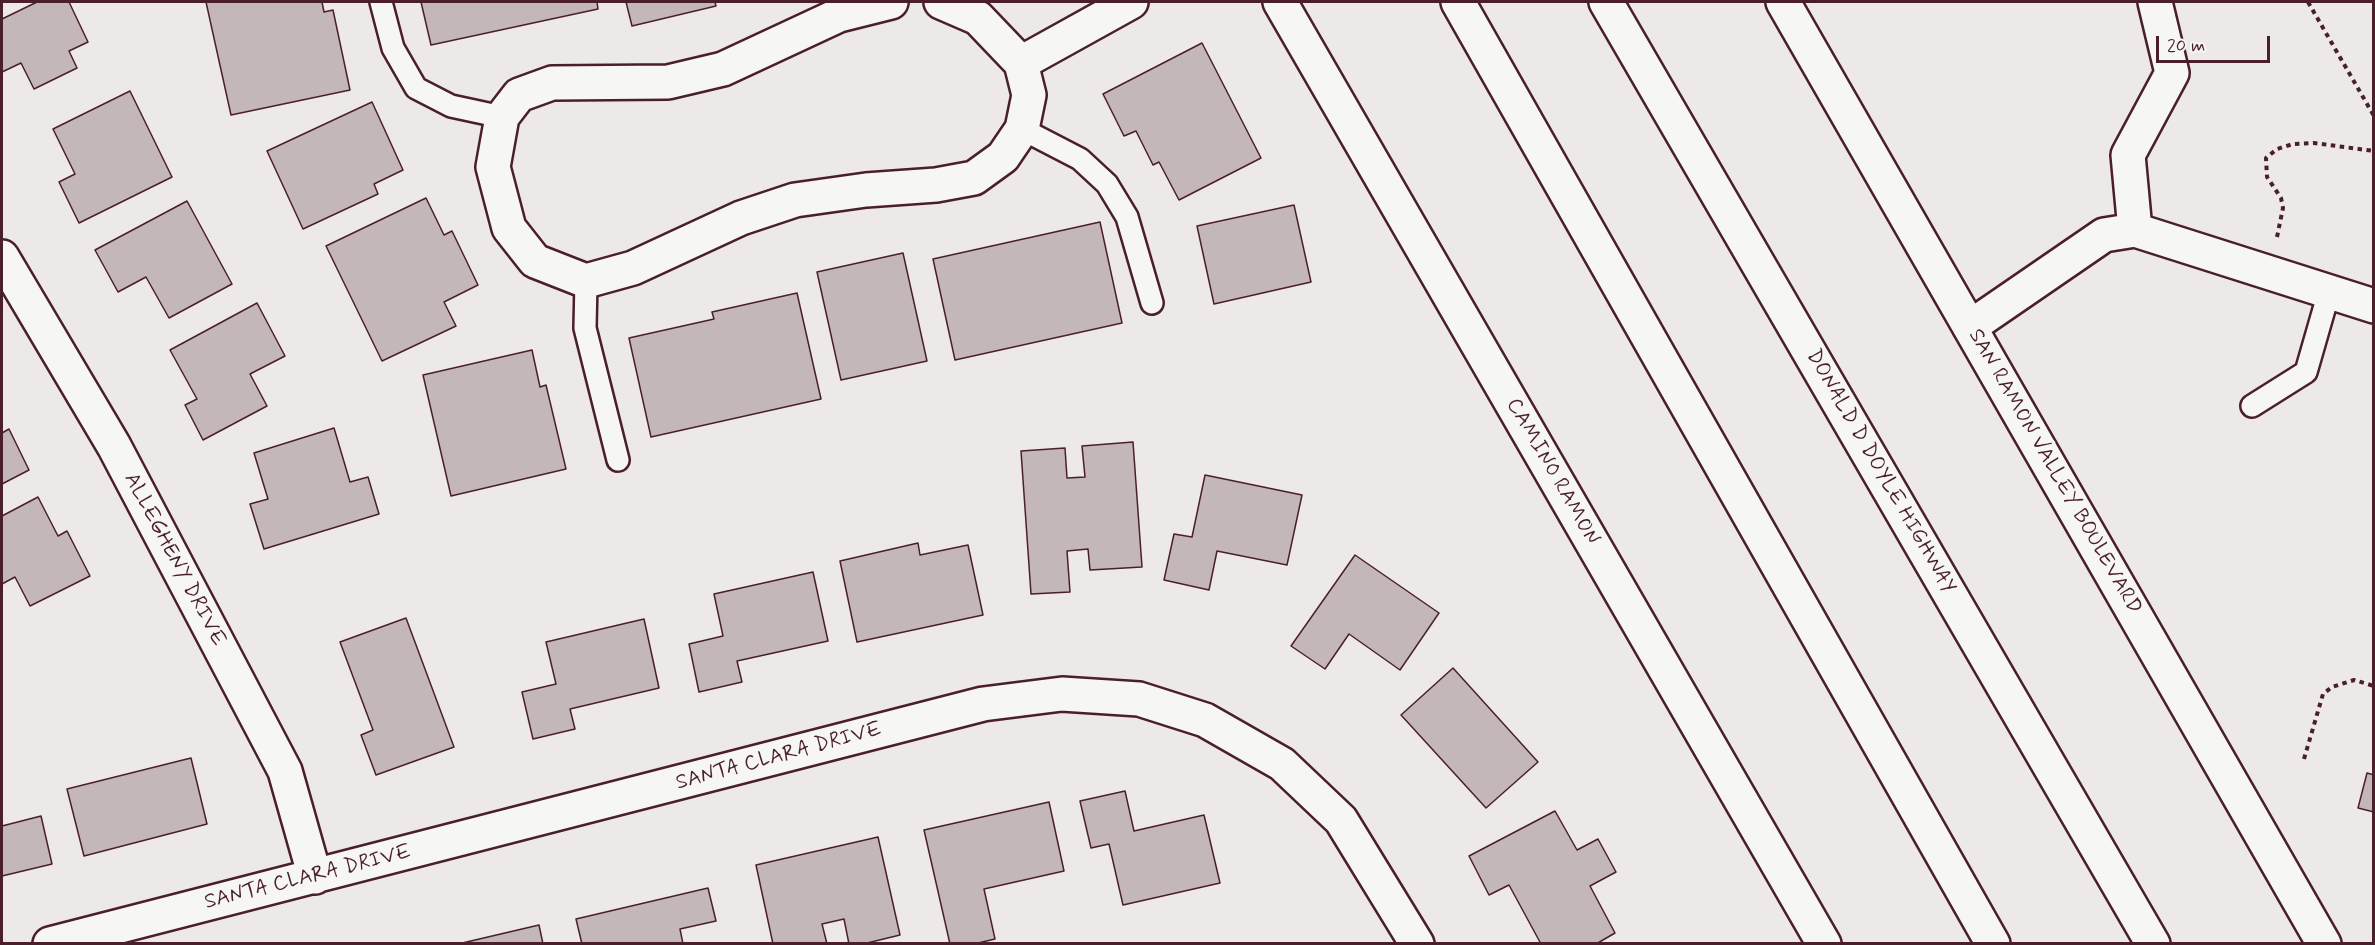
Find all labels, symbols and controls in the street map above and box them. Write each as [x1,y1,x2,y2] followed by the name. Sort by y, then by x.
[2159,24,2273,62] scale bar
[2167,34,2205,58] text: 20 m
[1962,325,2146,619] street label: SAN RAMON VALLEY BOULEVARD
[1800,345,1960,599] street label: DONALD D DOYLE HIGHWAY
[1500,394,1604,550] street label: CAMINO RAMON
[118,469,230,651] street label: ALLEGHENY DRIVE
[673,717,885,797] street label: SANTA CLARA DRIVE
[202,840,414,916] street label: SANTA CLARA DRIVE

